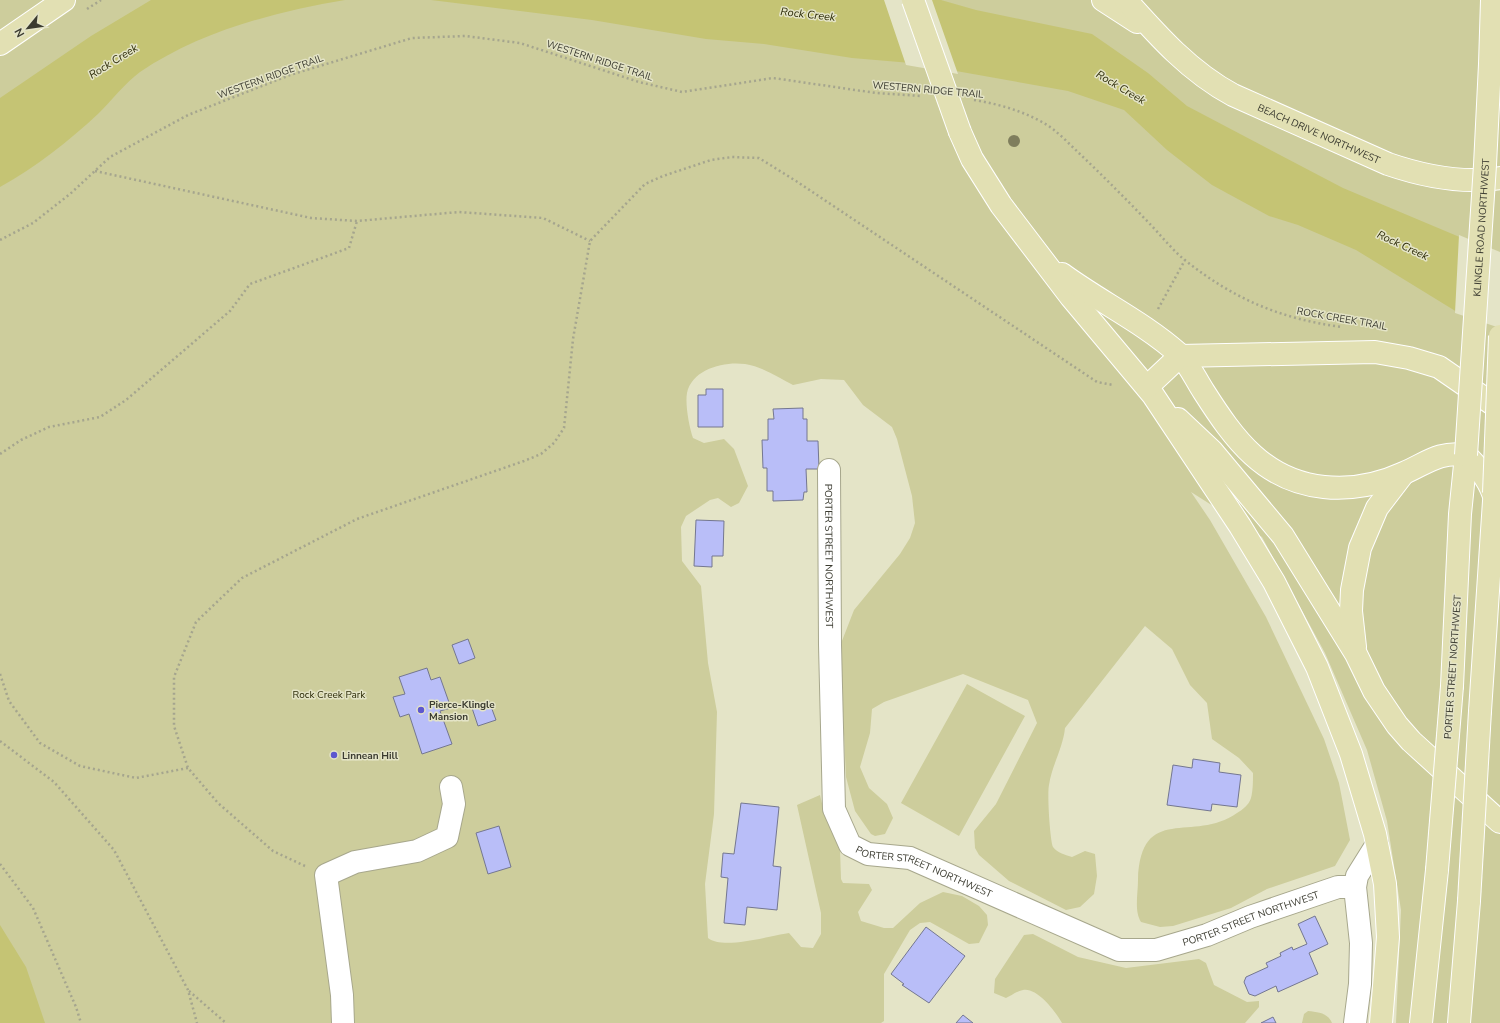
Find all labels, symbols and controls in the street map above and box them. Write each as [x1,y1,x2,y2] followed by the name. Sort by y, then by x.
[780,4,837,25] water label: Rock Creek
[8,8,48,48] north arrow
[11,25,28,40] text: N
[545,37,655,85] street label: WESTERN RIDGE TRAIL
[86,40,141,82] water label: Rock Creek
[216,51,326,103] street label: WESTERN RIDGE TRAIL
[1093,67,1149,108] water label: Rock Creek
[872,78,985,102] street label: WESTERN RIDGE TRAIL
[1255,101,1382,168] street label: BEACH DRIVE NORTHWEST
[1470,158,1493,297] street label: KLINGLE ROAD NORTHWEST
[1375,227,1431,264] water label: Rock Creek
[1295,304,1389,334] street label: ROCK CREEK TRAIL
[821,484,836,628] street label: PORTER STREET NORTHWEST
[1441,595,1465,740] street label: PORTER STREET NORTHWEST
[293,688,366,702] park label: Rock Creek Park
[429,698,495,724] place label: Pierce-Klingle Mansion
[416,705,426,715] marker: Pierce-Klingle Mansion
[342,749,399,763] place label: Linnean Hill
[329,750,339,760] marker: Linnean Hill
[853,843,994,901] street label: PORTER STREET NORTHWEST
[1181,888,1321,950] street label: PORTER STREET NORTHWEST

